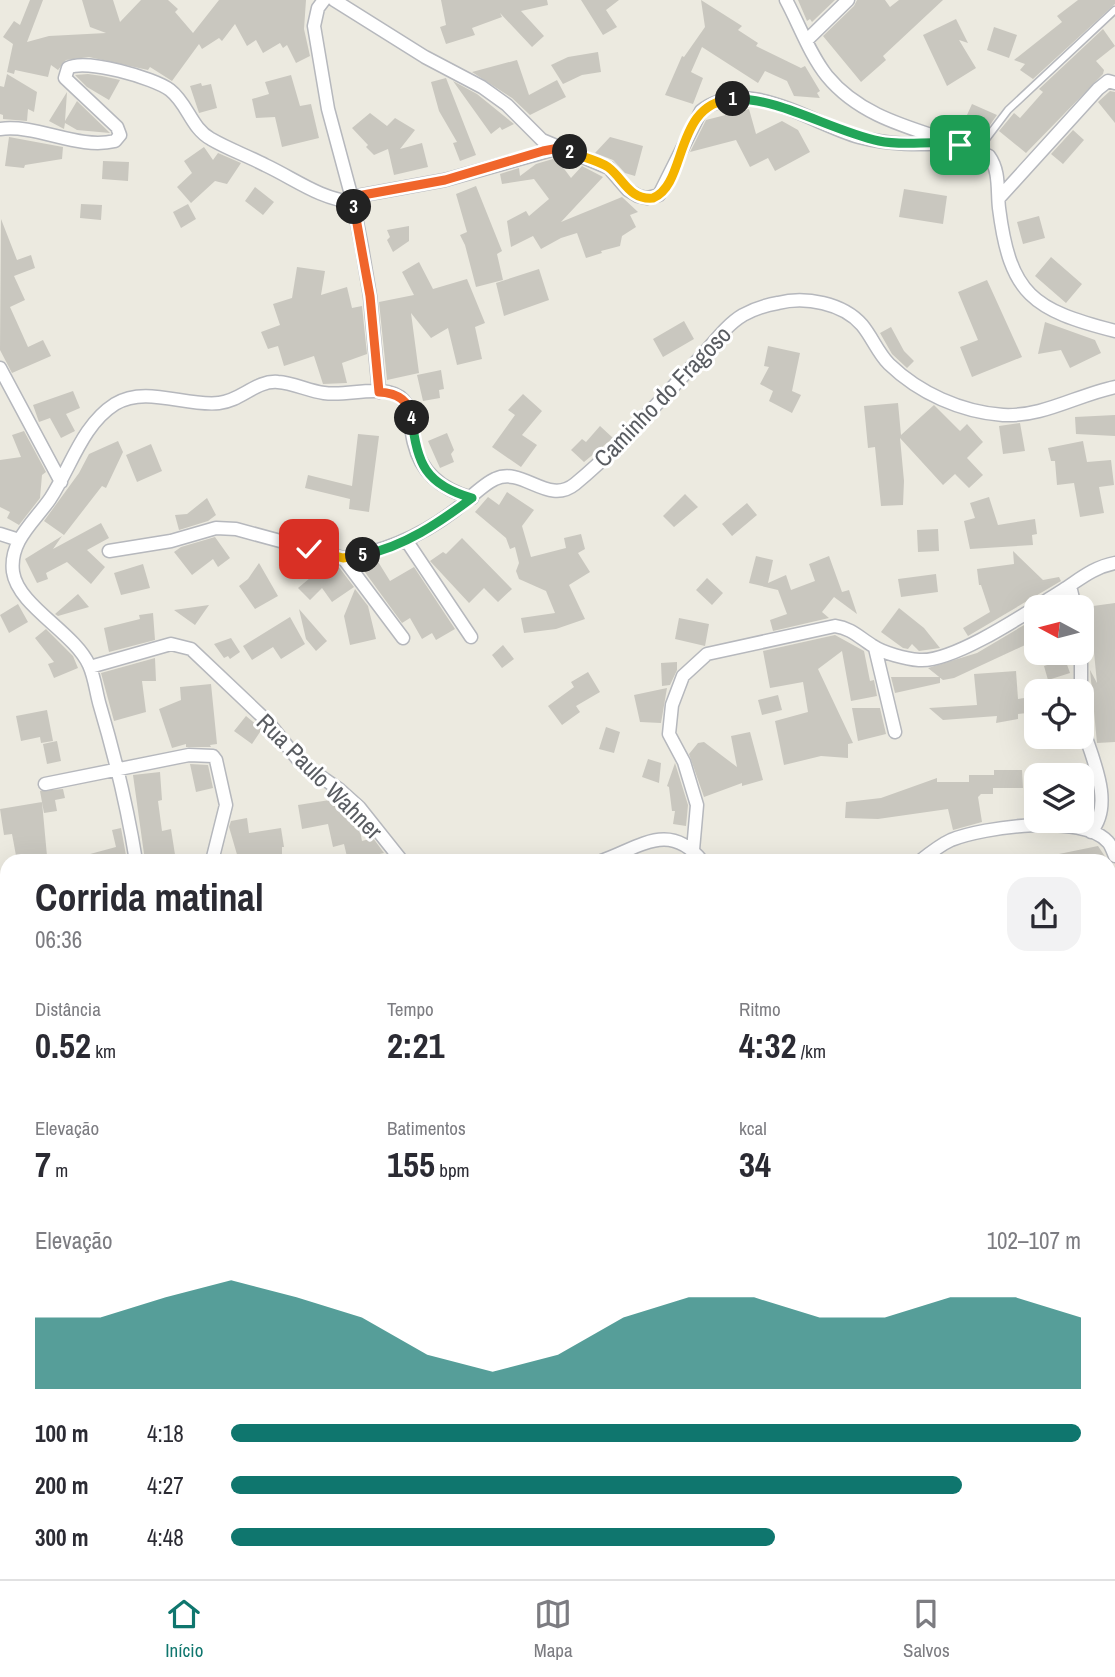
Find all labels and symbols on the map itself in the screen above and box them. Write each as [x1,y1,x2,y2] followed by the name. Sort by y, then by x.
[716,82,750,116] pin: 1
[930,115,990,175] pin
[552,134,588,170] pin: 2
[336,190,372,224] pin: 3
[586,318,738,474] street label: Caminho do Fragoso
[394,400,430,436] pin: 4
[279,519,339,579] pin
[346,538,380,572] pin: 5
[1024,595,1094,665] north arrow
[250,706,390,846] street label: Rua Paulo Wahner

